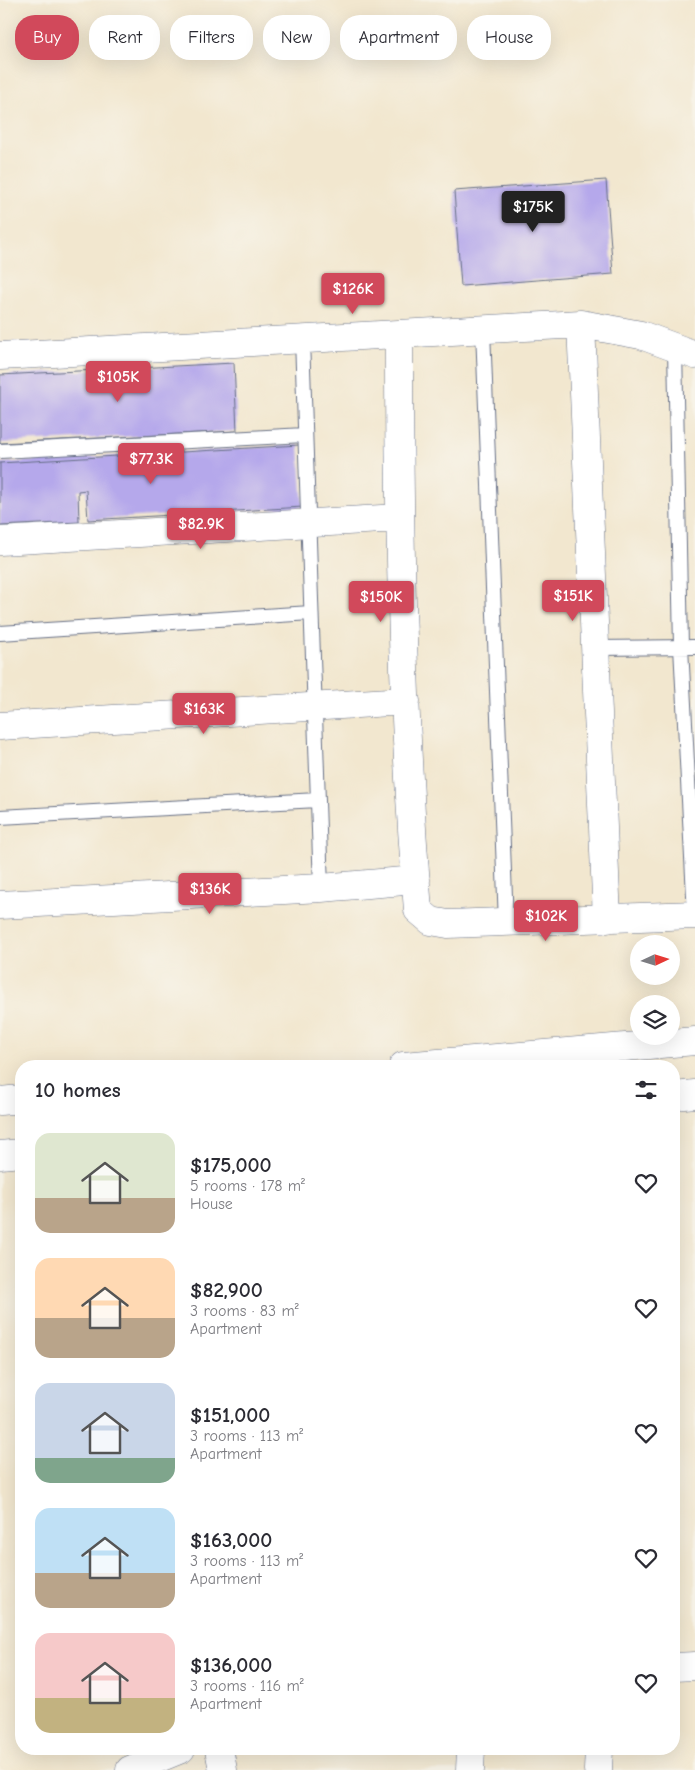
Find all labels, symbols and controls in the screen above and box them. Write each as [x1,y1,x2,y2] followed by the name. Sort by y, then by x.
[15,15,79,60] chip: Buy
[89,15,160,60] chip: Rent
[170,15,253,60] chip: Filters
[263,15,330,60] chip: New
[340,15,457,60] chip: Apartment
[467,15,551,60] chip: House
[498,190,568,233] pin: $175K
[513,198,553,216] text: $175K
[318,272,388,315] pin: $126K
[332,280,374,298] text: $126K
[83,360,153,403] pin: $105K
[97,368,139,386] text: $105K
[110,442,192,485] pin: $77.3K
[129,450,173,468] text: $77.3K
[160,508,242,550] pin: $82.9K
[178,515,224,533] text: $82.9K
[346,580,416,623] pin: $150K
[538,580,608,622] pin: $151K
[553,587,593,605] text: $151K
[360,588,402,606] text: $150K
[169,692,239,735] pin: $163K
[183,700,225,718] text: $163K
[175,872,245,915] pin: $136K
[189,880,231,898] text: $136K
[511,900,581,942] pin: $102K
[525,907,567,925] text: $102K
[630,935,680,985] north arrow
[630,935,680,1045] map controls
[630,995,680,1045] button: layers
[632,1076,660,1104] icon: filters
[35,1078,121,1102] text: 10 homes
[75,1153,135,1213] icon: home
[190,1153,272,1177] text: $175,000
[632,1169,660,1197] icon: heart
[190,1177,305,1195] text: 5 rooms · 178 m²
[190,1195,233,1213] text: House
[75,1278,135,1338] icon: home
[190,1278,263,1302] text: $82,900
[632,1294,660,1322] icon: heart
[190,1302,299,1320] text: 3 rooms · 83 m²
[190,1320,262,1338] text: Apartment
[75,1403,135,1463] icon: home
[190,1403,270,1427] text: $151,000
[632,1419,660,1447] icon: heart
[190,1427,303,1445] text: 3 rooms · 113 m²
[190,1445,262,1463] text: Apartment
[75,1528,135,1588] icon: home
[190,1528,272,1552] text: $163,000
[632,1544,660,1572] icon: heart
[190,1552,303,1570] text: 3 rooms · 113 m²
[190,1570,262,1588] text: Apartment
[75,1653,135,1713] icon: home
[190,1653,272,1677] text: $136,000
[632,1669,660,1697] icon: heart
[190,1677,304,1695] text: 3 rooms · 116 m²
[190,1695,262,1713] text: Apartment

